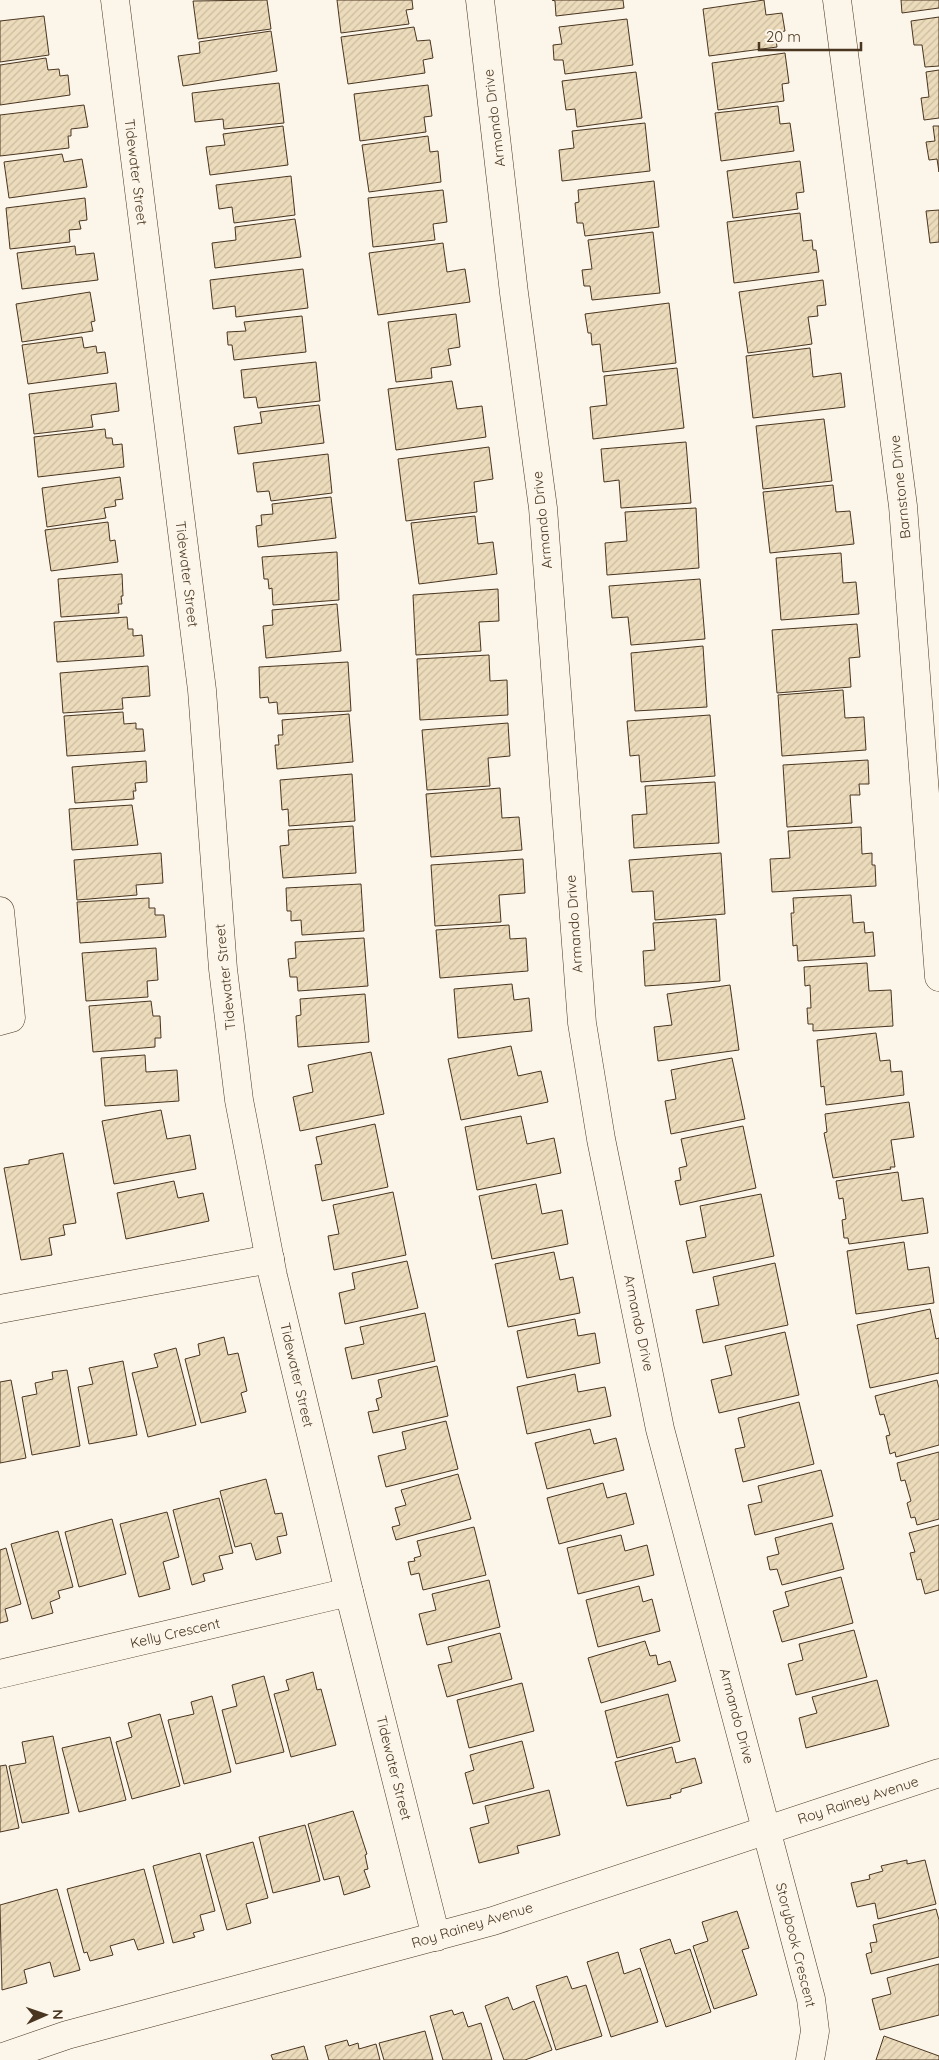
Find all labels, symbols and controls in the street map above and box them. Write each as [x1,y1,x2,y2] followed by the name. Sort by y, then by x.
[759,20,862,52] scale bar
[766,27,801,46] text: 20 m
[479,68,509,168] street label: Armando Drive
[121,118,151,226] street label: Tidewater Street
[886,434,914,540] street label: Barnstone Drive
[528,470,556,570] street label: Armando Drive
[172,520,202,628] street label: Tidewater Street
[562,874,586,974] street label: Armando Drive
[210,923,240,1031] street label: Tidewater Street
[620,1273,658,1373] street label: Armando Drive
[276,1321,318,1429] street label: Tidewater Street
[128,1614,222,1652] street label: Kelly Crescent
[716,1666,758,1766] street label: Armando Drive
[372,1714,416,1822] street label: Tidewater Street
[795,1772,921,1828] street label: Roy Rainey Avenue
[772,1881,820,2009] street label: Storybook Crescent
[409,1898,535,1952] street label: Roy Rainey Avenue
[20,1990,70,2040] north arrow
[49,2009,67,2020] text: N

